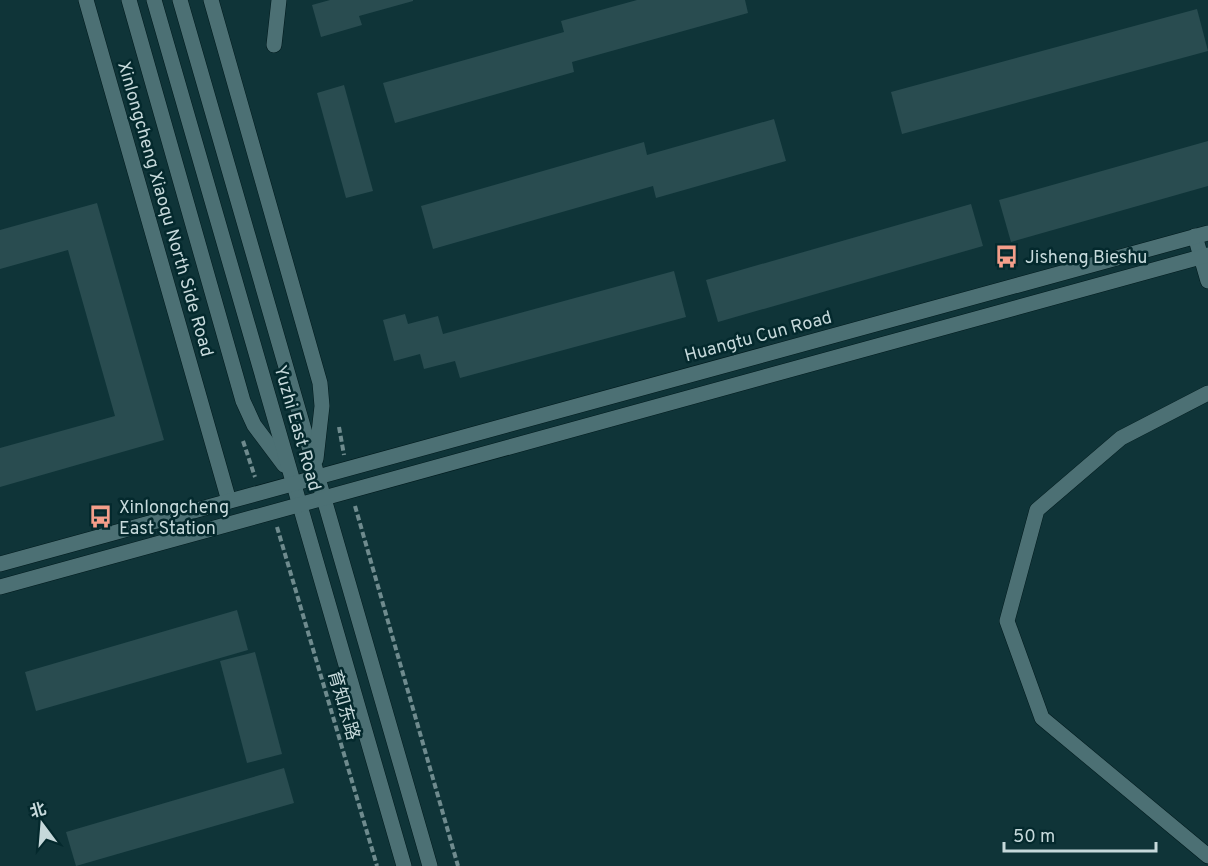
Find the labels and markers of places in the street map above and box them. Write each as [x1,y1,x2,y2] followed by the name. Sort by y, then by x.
[994,244,1020,270] bus stop icon: Jisheng Bieshu
[1025,247,1147,270] place label: Jisheng Bieshu
[119,497,229,541] place label: Xinlongcheng East Station
[88,504,114,530] bus stop icon: Xinlongcheng East Station

